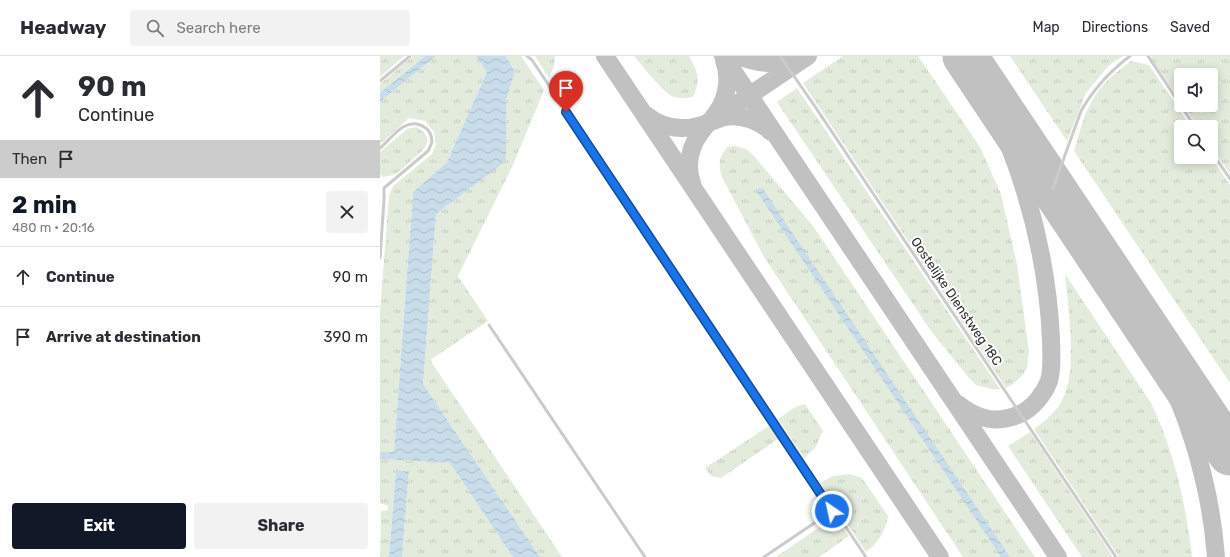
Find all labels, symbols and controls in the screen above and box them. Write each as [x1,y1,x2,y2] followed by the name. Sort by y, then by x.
[130,10,410,46] search box
[20,16,106,39] text: Headway
[144,17,166,39] icon: search
[176,19,261,37] text: Search here
[1033,19,1060,36] text: Map
[1082,19,1148,36] text: Directions
[1170,19,1210,36] text: Saved
[1174,68,1218,164] map controls
[1174,68,1218,112] button: sound
[78,70,147,103] text: 90 m
[549,71,583,112] pin
[12,72,64,124] icon: ahead
[555,77,577,99] icon: arrive
[78,104,154,126] text: Continue
[1174,120,1218,164] button: search
[55,148,77,170] icon: arrive
[12,150,47,168] text: Then
[12,191,77,219] text: 2 min
[326,191,368,233] button: close
[12,220,95,235] text: 480 m · 20:16
[907,234,1005,369] street label: Oostelijke Dienstweg 18C
[12,266,34,288] icon: ahead
[46,268,115,286] text: Continue
[333,268,368,286] text: 90 m
[12,326,34,348] icon: arrive
[46,328,201,346] text: Arrive at destination
[324,328,368,346] text: 390 m
[811,490,853,532] position arrow
[12,503,186,549] button: Exit
[194,503,368,549] button: Share

